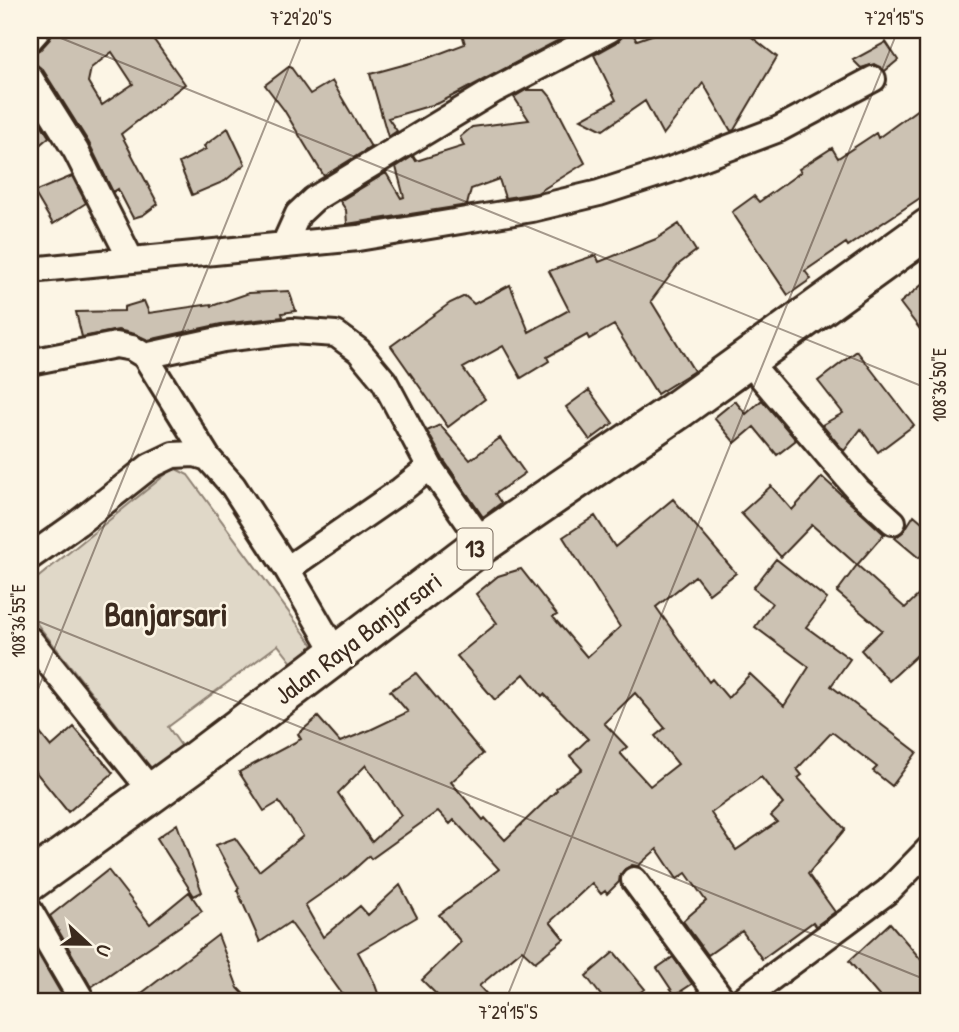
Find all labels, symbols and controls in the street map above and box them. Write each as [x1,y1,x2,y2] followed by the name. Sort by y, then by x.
[270,6,332,31] text: 7°29'20"S
[865,6,923,31] text: 7°29'15"S
[927,348,952,422] text: 108°36'50"E
[458,528,492,570] road number: 13
[267,563,449,712] street label: Jalan Raya Banjarsari
[6,584,31,658] text: 108°36'55"E
[104,592,228,636] district label: Banjarsari
[52,909,122,979] north arrow
[90,941,118,961] text: U
[479,1000,537,1025] text: 7°29'15"S

